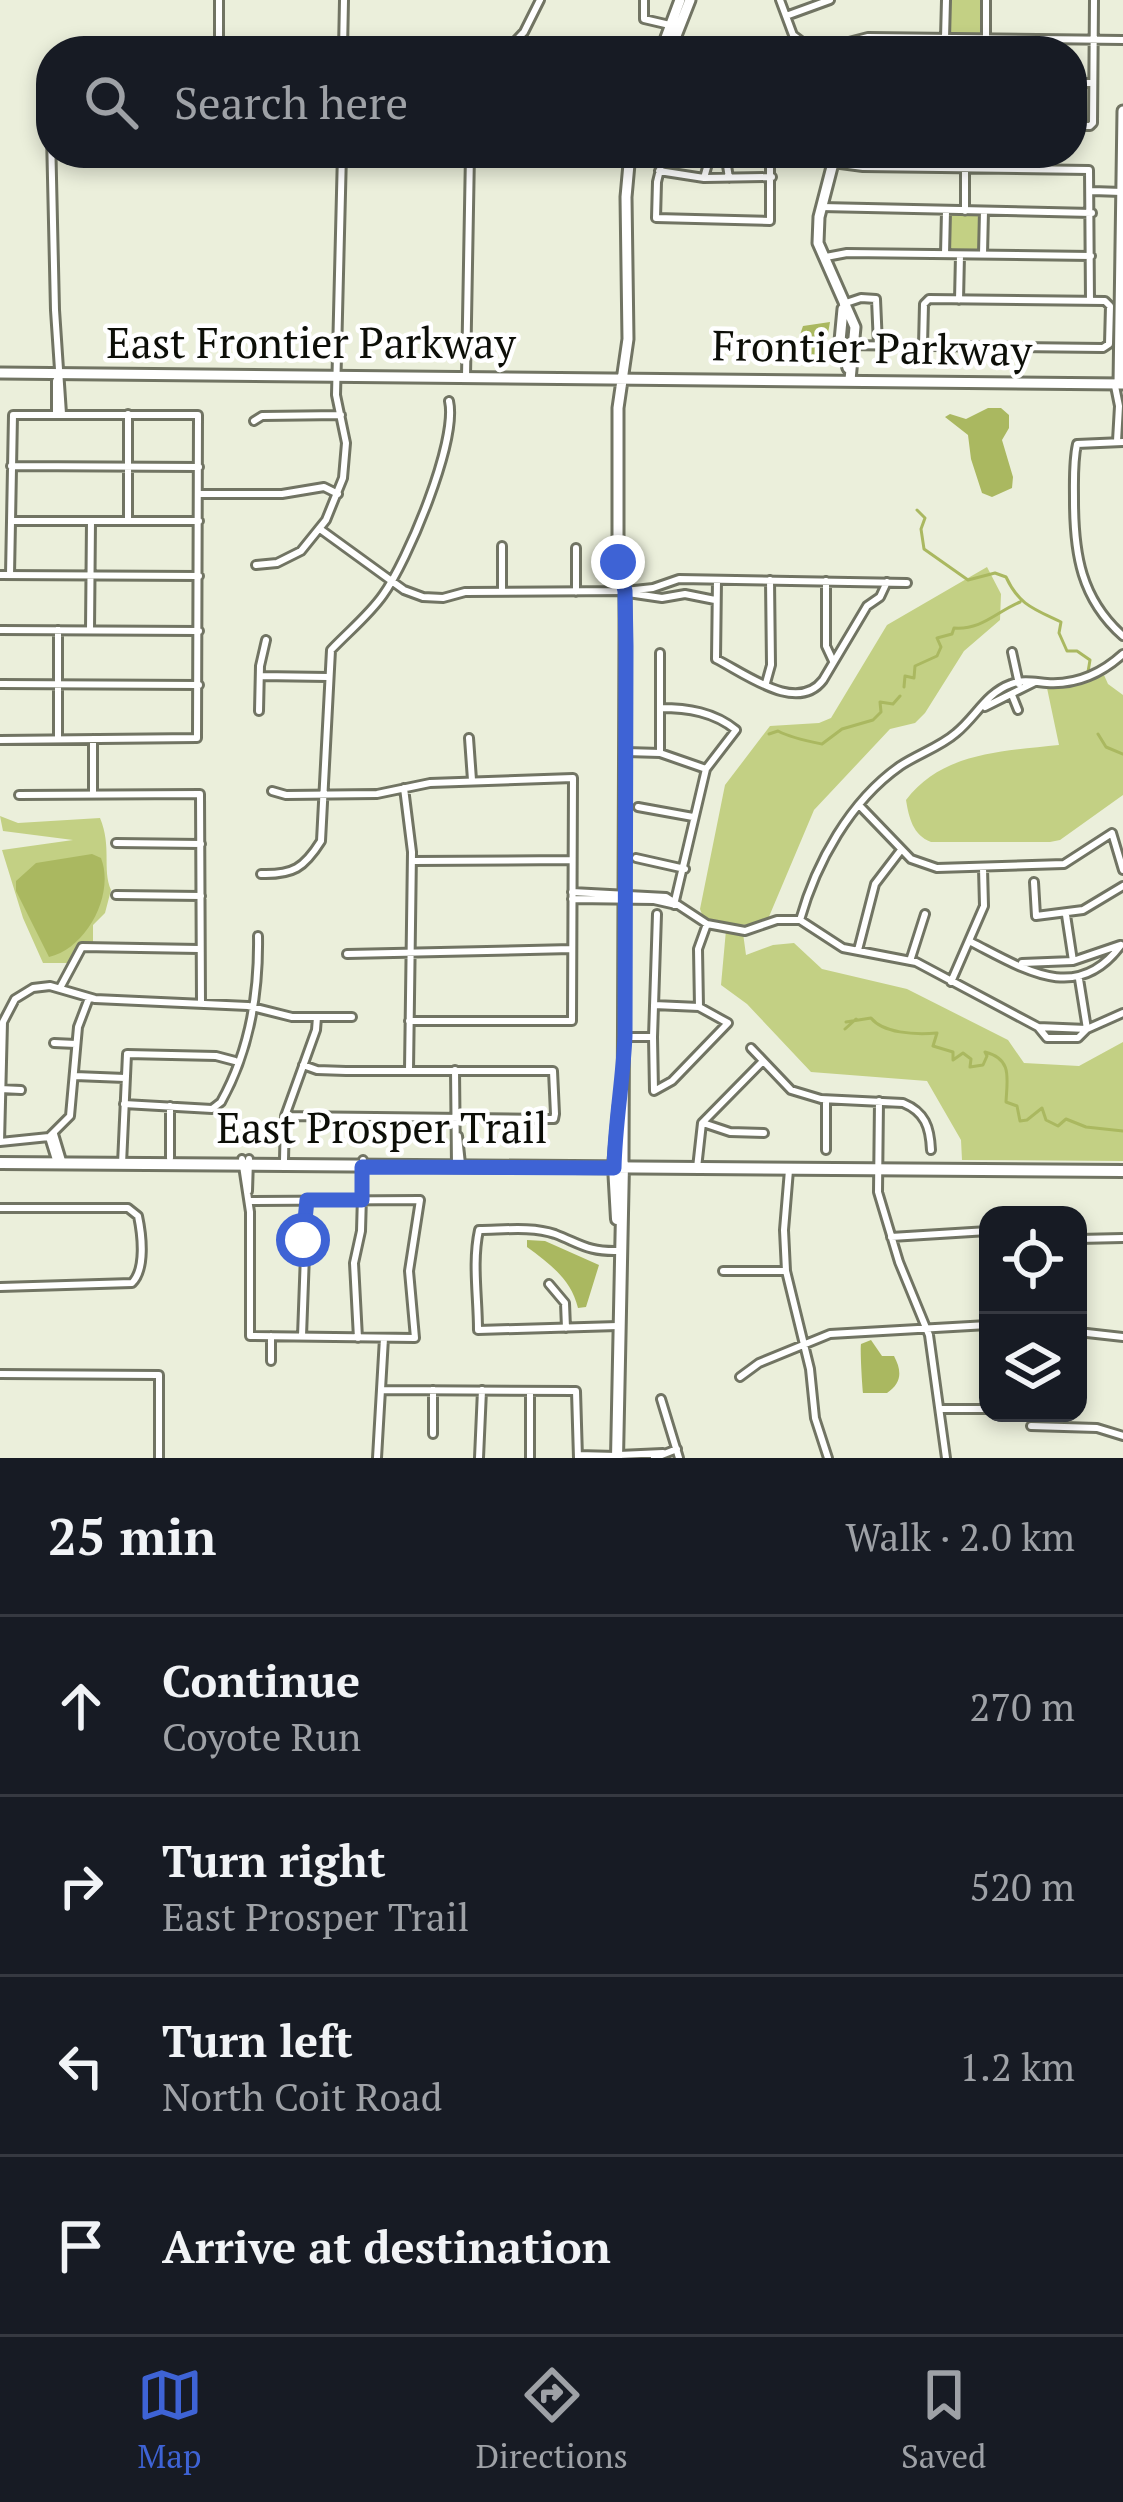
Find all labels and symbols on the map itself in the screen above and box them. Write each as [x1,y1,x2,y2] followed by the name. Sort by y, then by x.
[106,314,516,370] street label: East Frontier Parkway
[712,316,1033,378] street label: Frontier Parkway
[591,535,645,589] route end
[217,1099,547,1155] street label: East Prosper Trail
[276,1213,330,1267] route start

